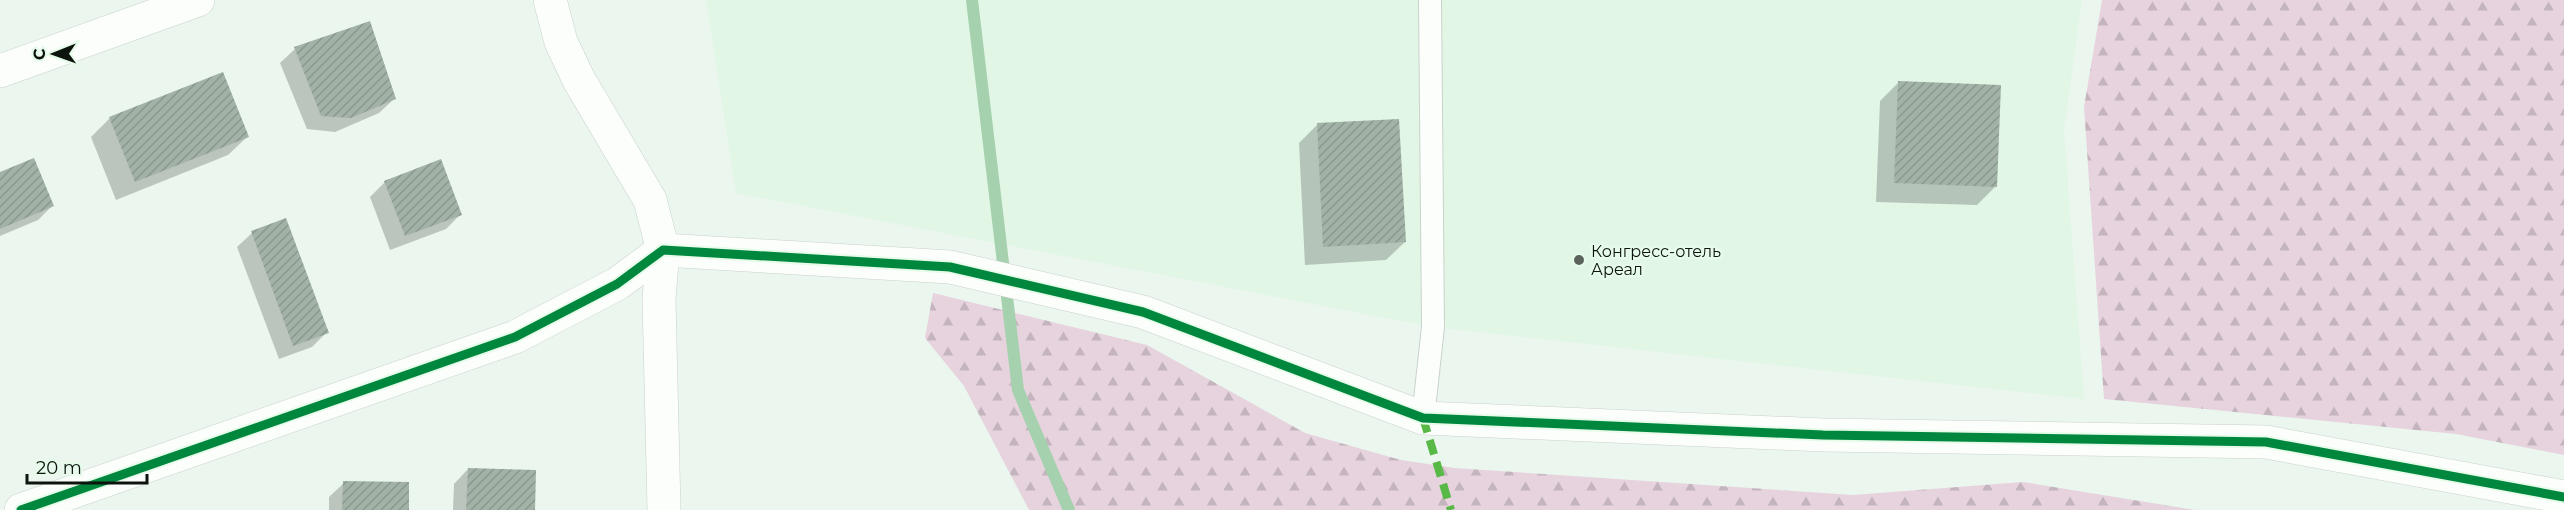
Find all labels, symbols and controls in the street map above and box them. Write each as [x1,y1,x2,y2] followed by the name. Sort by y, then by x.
[24,24,84,84] north arrow
[30,48,49,60] text: С
[1591,242,1721,279] place label: Конгресс-отель Ареал
[1572,253,1586,267] marker: Конгресс-отель Ареал
[27,447,147,485] scale bar
[36,457,82,479] text: 20 m

